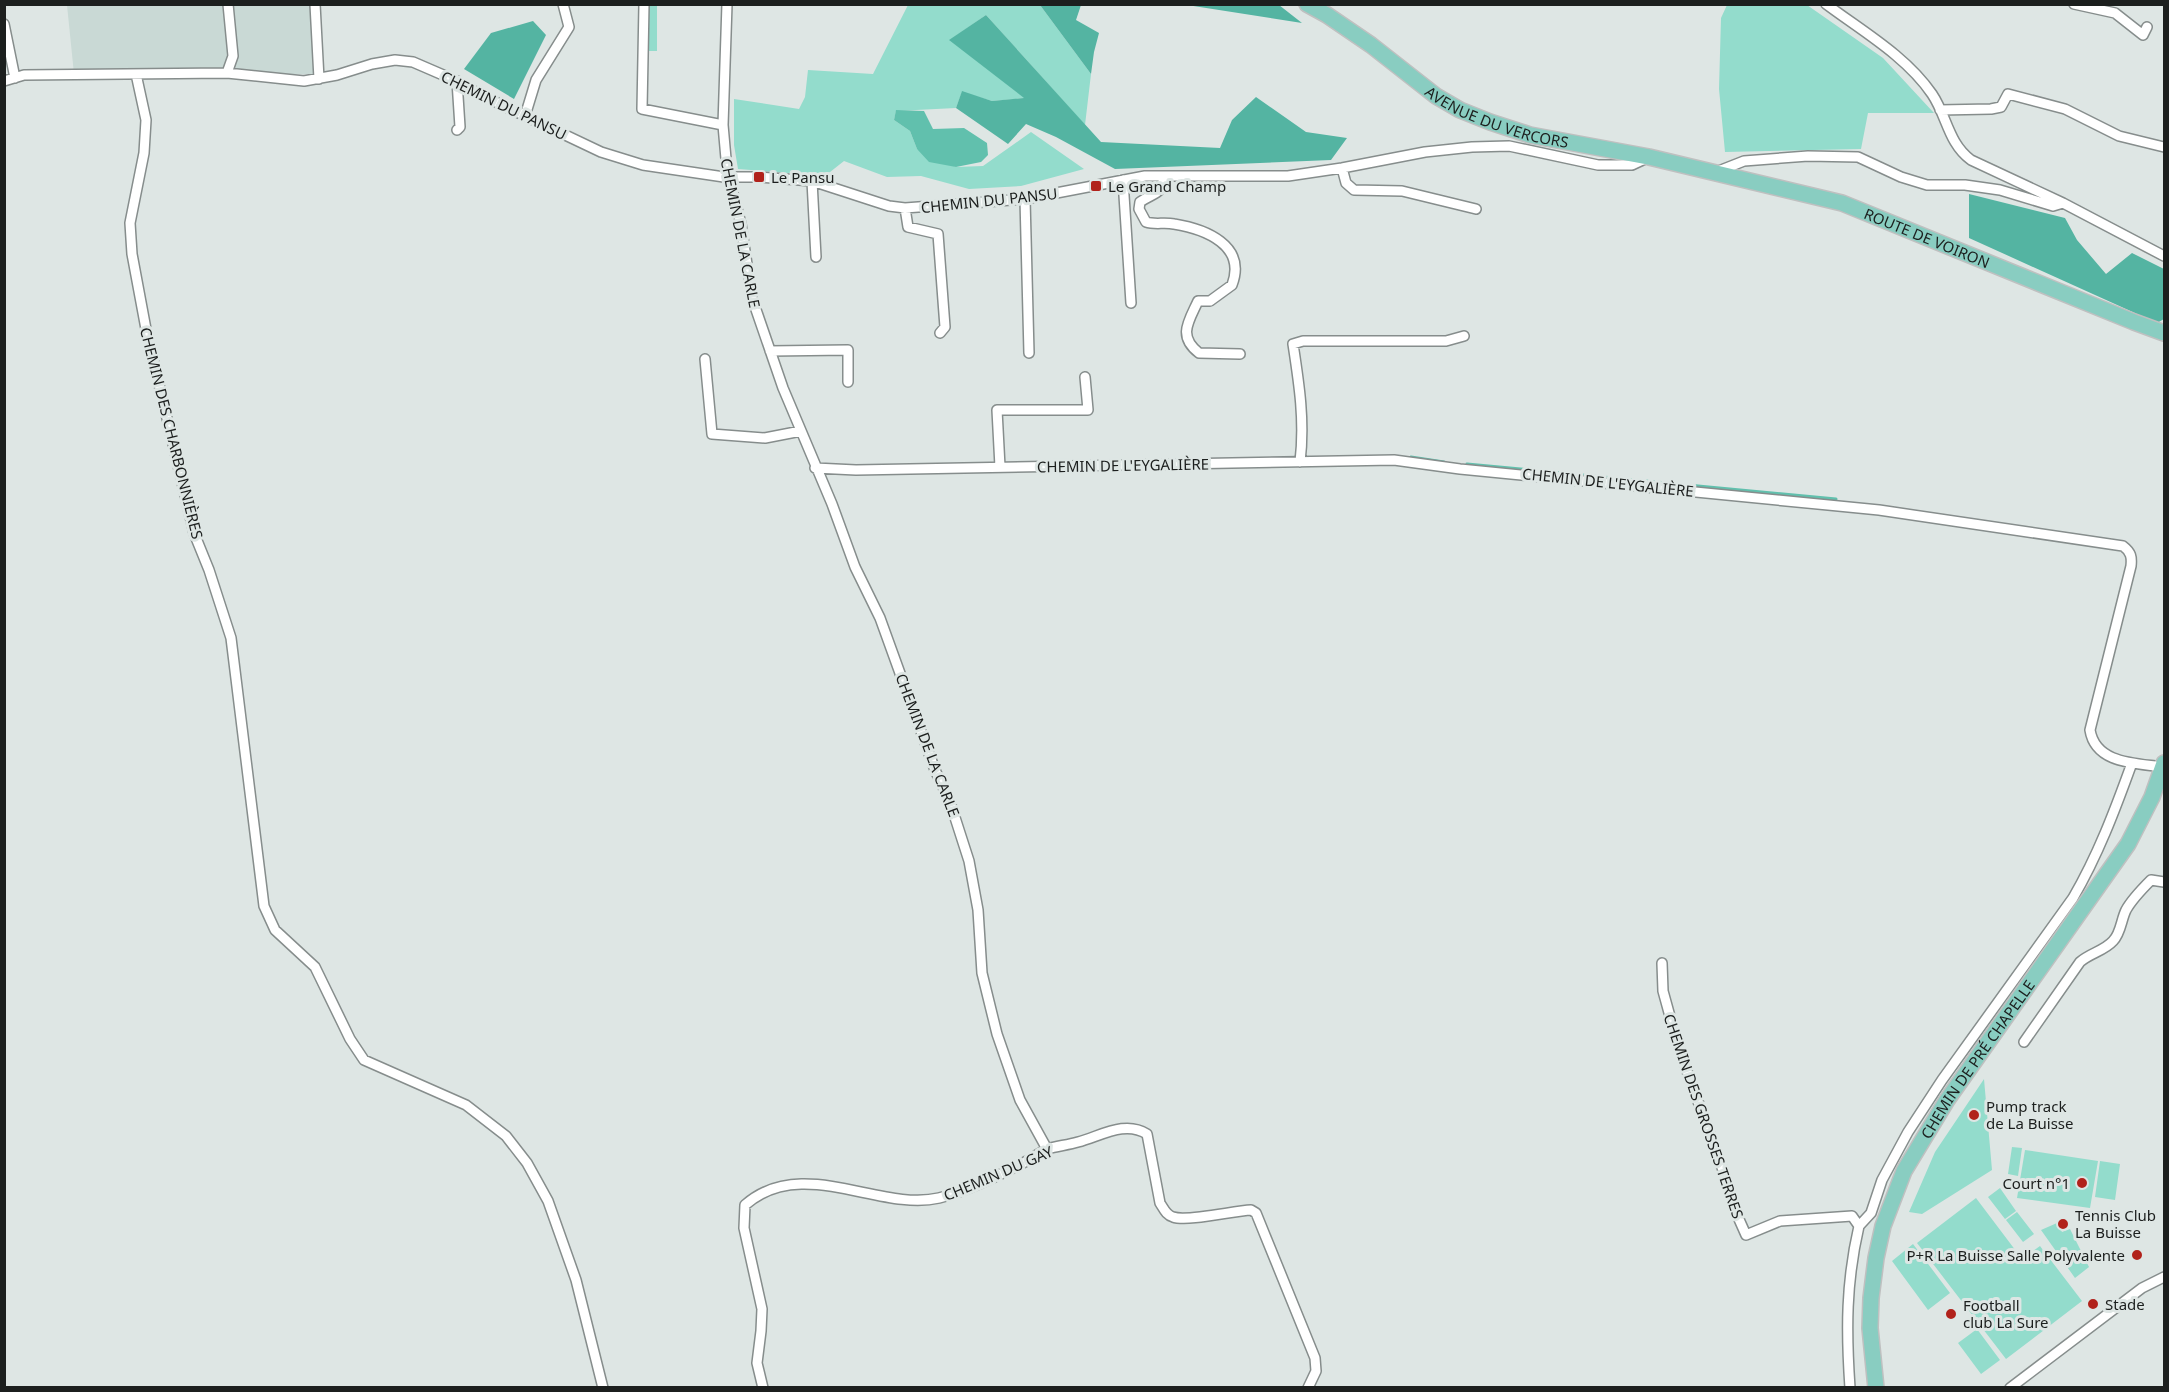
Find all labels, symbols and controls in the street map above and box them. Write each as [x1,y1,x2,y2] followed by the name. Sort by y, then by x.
[438,66,570,144] street label: CHEMIN DU PANSU
[1421,82,1570,152] street label: AVENUE DU VERCORS
[717,156,765,310] street label: CHEMIN DE LA CARLE
[771,167,834,187] place label: Le Pansu
[752,170,766,184] marker: Le Pansu
[1108,176,1226,196] place label: Le Grand Champ
[1089,179,1103,193] marker: Le Grand Champ
[920,183,1058,217] street label: CHEMIN DU PANSU
[1861,203,1993,272] street label: ROUTE DE VOIRON
[136,325,208,541] street label: CHEMIN DES CHARBONNIÈRES
[1037,453,1209,477] street label: CHEMIN DE L'EYGALIÈRE
[1521,463,1695,501] street label: CHEMIN DE L'EYGALIÈRE
[891,670,965,820] street label: CHEMIN DE LA CARLE
[1916,976,2039,1142] street label: CHEMIN DE PRÉ CHAPELLE
[1660,1011,1748,1221] street label: CHEMIN DES GROSSES TERRES
[1986,1096,2073,1133] place label: Pump track de La Buisse
[1967,1108,1981,1122] marker: Pump track de La Buisse
[940,1141,1056,1205] street label: CHEMIN DU GAY
[2002,1173,2070,1193] place label: Court n°1
[2075,1176,2089,1190] marker: Court n°1
[2075,1205,2156,1242] place label: Tennis Club La Buisse
[2056,1217,2070,1231] marker: Tennis Club La Buisse
[1906,1245,2125,1265] place label: P+R La Buisse Salle Polyvalente
[2130,1248,2144,1262] marker: P+R La Buisse Salle Polyvalente
[2105,1294,2145,1314] place label: Stade
[1963,1295,2049,1332] place label: Football club La Sure
[2086,1297,2100,1311] marker: Stade
[1944,1307,1958,1321] marker: Football club La Sure

